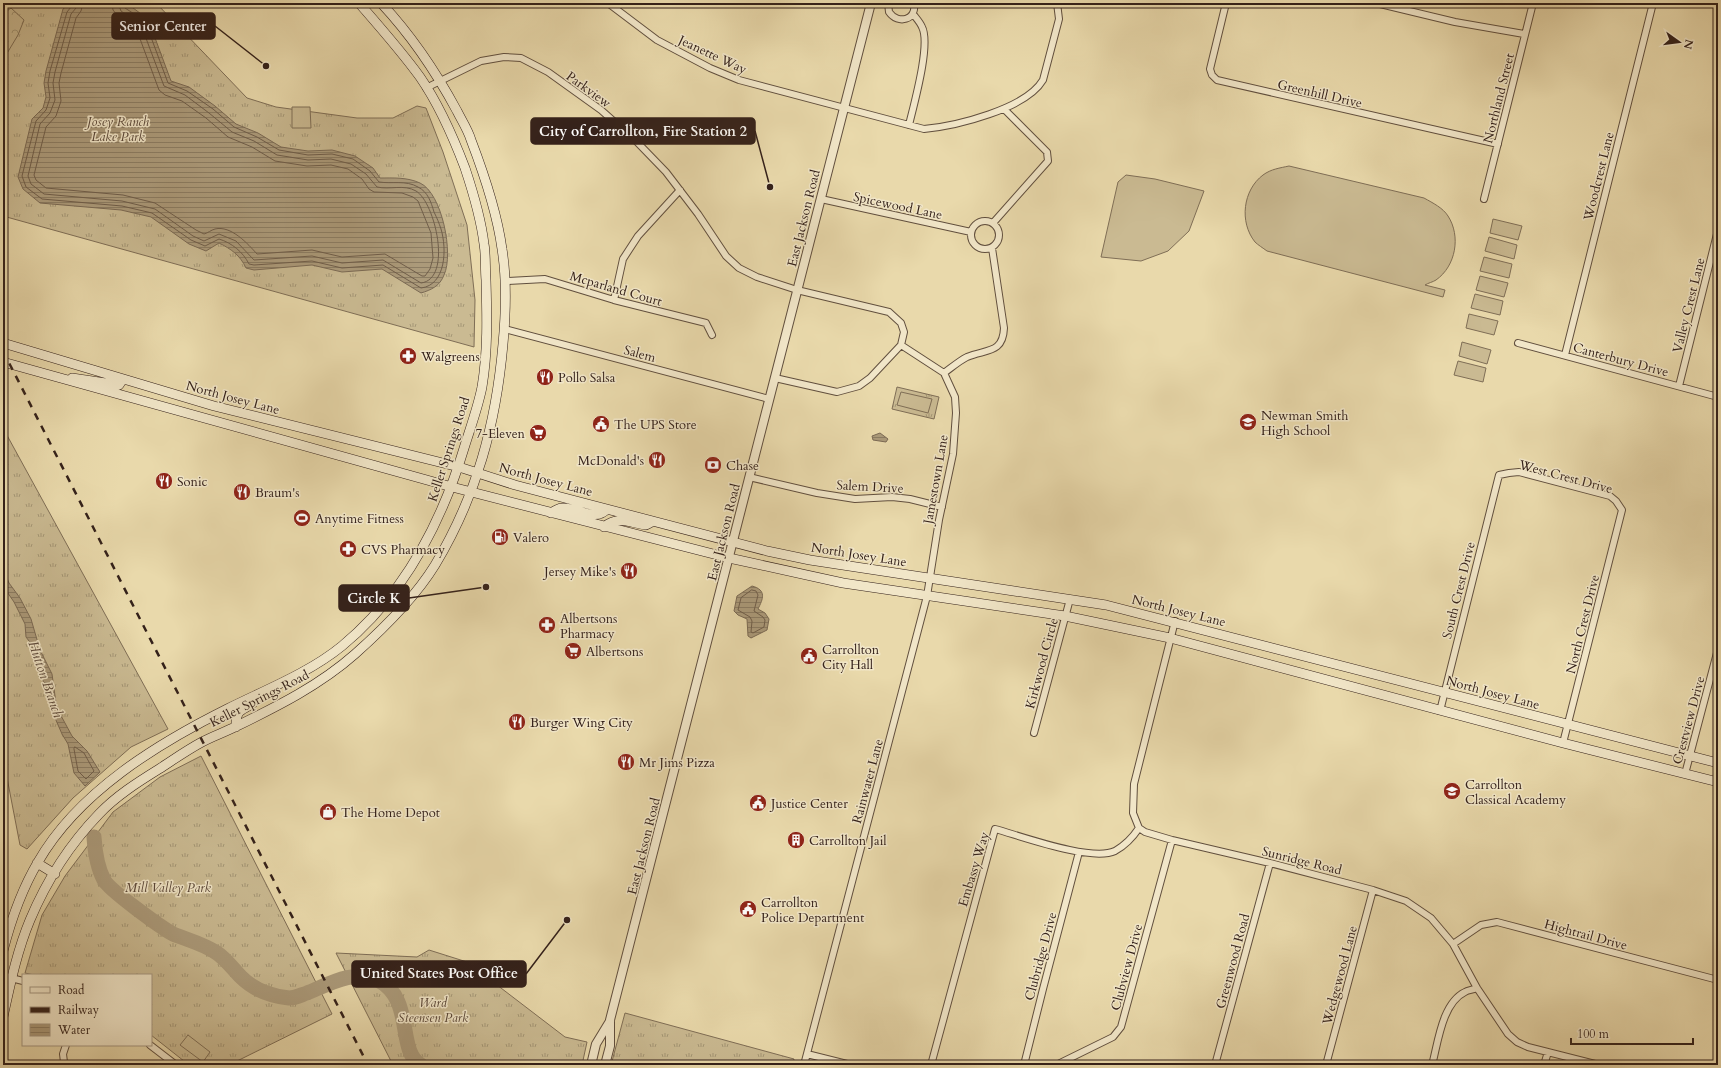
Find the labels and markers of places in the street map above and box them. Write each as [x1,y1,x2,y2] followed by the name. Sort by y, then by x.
[112,13,215,39] callout: Senior Center
[531,118,755,144] callout: City of Carrollton, Fire Station 2
[398,346,418,366] pharmacy icon: Walgreens
[420,348,480,366] place label: Walgreens
[535,367,555,387] restaurant icon: Pollo Salsa
[558,369,616,387] place label: Pollo Salsa
[1261,407,1348,440] place label: Newman Smith High School
[1238,412,1258,432] school or university icon: Newman Smith High School
[591,414,611,434] public building icon: The UPS Store
[614,416,697,434] place label: The UPS Store
[528,423,548,443] supermarket icon: 7-Eleven
[475,425,526,443] place label: 7-Eleven
[647,450,667,470] restaurant icon: McDonald's
[578,452,644,470] place label: McDonald's
[703,455,723,475] bank icon: Chase
[726,457,759,475] place label: Chase
[154,471,174,491] restaurant icon: Sonic
[177,473,208,491] place label: Sonic
[232,482,252,502] restaurant icon: Braum's
[255,484,300,502] place label: Braum's
[292,508,312,528] sports icon: Anytime Fitness
[315,510,404,528] place label: Anytime Fitness
[490,527,510,547] fuel station icon: Valero
[513,529,549,547] place label: Valero
[338,539,358,559] pharmacy icon: CVS Pharmacy
[361,541,445,559] place label: CVS Pharmacy
[619,561,639,581] restaurant icon: Jersey Mike's
[542,563,616,581] place label: Jersey Mike's
[339,585,409,611] callout: Circle K
[560,610,617,643] place label: Albertsons Pharmacy
[537,615,557,635] pharmacy icon: Albertsons Pharmacy
[563,641,583,661] supermarket icon: Albertsons
[822,641,880,674] place label: Carrollton City Hall
[586,643,643,661] place label: Albertsons
[799,646,819,666] public building icon: Carrollton City Hall
[507,712,527,732] restaurant icon: Burger Wing City
[530,714,633,732] place label: Burger Wing City
[616,752,636,772] restaurant icon: Mr Jims Pizza
[639,754,715,772] place label: Mr Jims Pizza
[1465,776,1566,809] place label: Carrollton Classical Academy
[1442,781,1462,801] school or university icon: Carrollton Classical Academy
[748,793,768,813] public building icon: Justice Center
[769,795,848,813] place label: Justice Center
[318,802,338,822] shop icon: The Home Depot
[341,804,440,822] place label: The Home Depot
[786,830,806,850] building icon: Carrollton Jail
[809,832,887,850] place label: Carrollton Jail
[761,894,864,927] place label: Carrollton Police Department
[738,899,758,919] public building icon: Carrollton Police Department
[352,961,526,987] callout: United States Post Office

